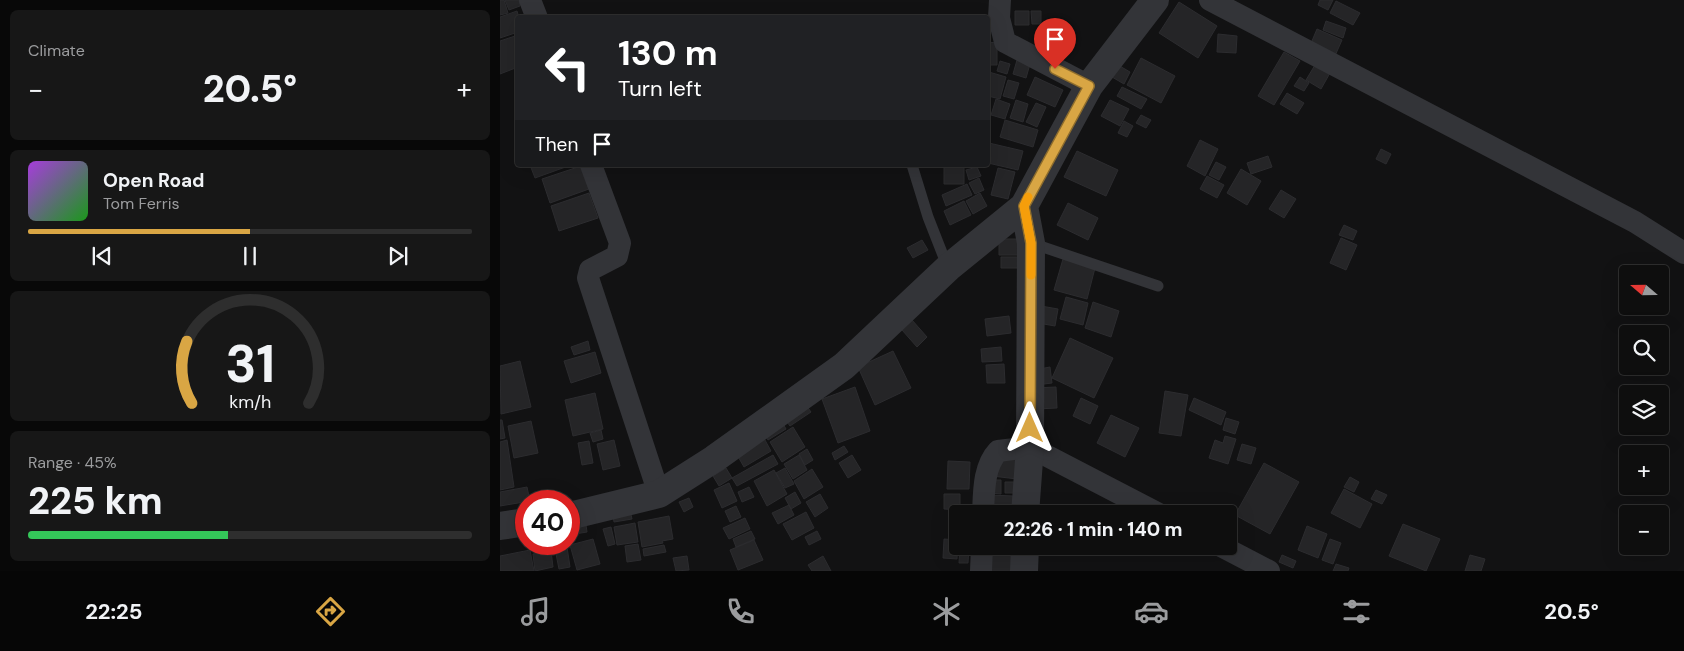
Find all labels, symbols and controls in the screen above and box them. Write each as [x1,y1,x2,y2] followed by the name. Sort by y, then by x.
[1034,18,1076,69] pin
[1041,25,1069,53] icon: arrive
[618,30,718,76] text: 130 m
[535,35,600,100] icon: left
[28,40,85,61] text: Climate
[203,64,297,114] text: 20.5°
[28,71,43,108] text: −
[457,71,472,108] text: +
[618,74,702,103] text: Turn left
[588,130,616,158] icon: arrive
[535,132,578,157] text: Then
[103,168,205,193] text: Open Road
[103,193,180,214] text: Tom Ferris
[88,242,116,270] icon: previous
[236,242,264,270] icon: pause
[384,242,412,270] icon: next
[1619,265,1669,315] north arrow
[1619,265,1669,555] map controls
[1619,325,1669,375] button: search
[225,330,275,398] text: 31
[1619,385,1669,435] button: layers
[229,390,271,414] text: km/h
[1003,401,1055,453] position arrow
[1619,445,1669,495] button: +
[28,452,117,473] text: Range · 45%
[28,476,163,526] text: 225 km
[515,490,580,555] speed limit sign: 40
[1619,505,1669,555] button: −
[1003,517,1183,542] text: 22:26 · 1 min · 140 m
[313,594,348,629] icon: directions
[518,594,553,629] icon: music
[723,594,758,629] icon: phone
[929,594,964,629] icon: climate
[1134,594,1169,629] icon: car
[1339,594,1374,629] icon: filters
[85,597,142,626] text: 22:25
[1544,597,1599,626] text: 20.5°

